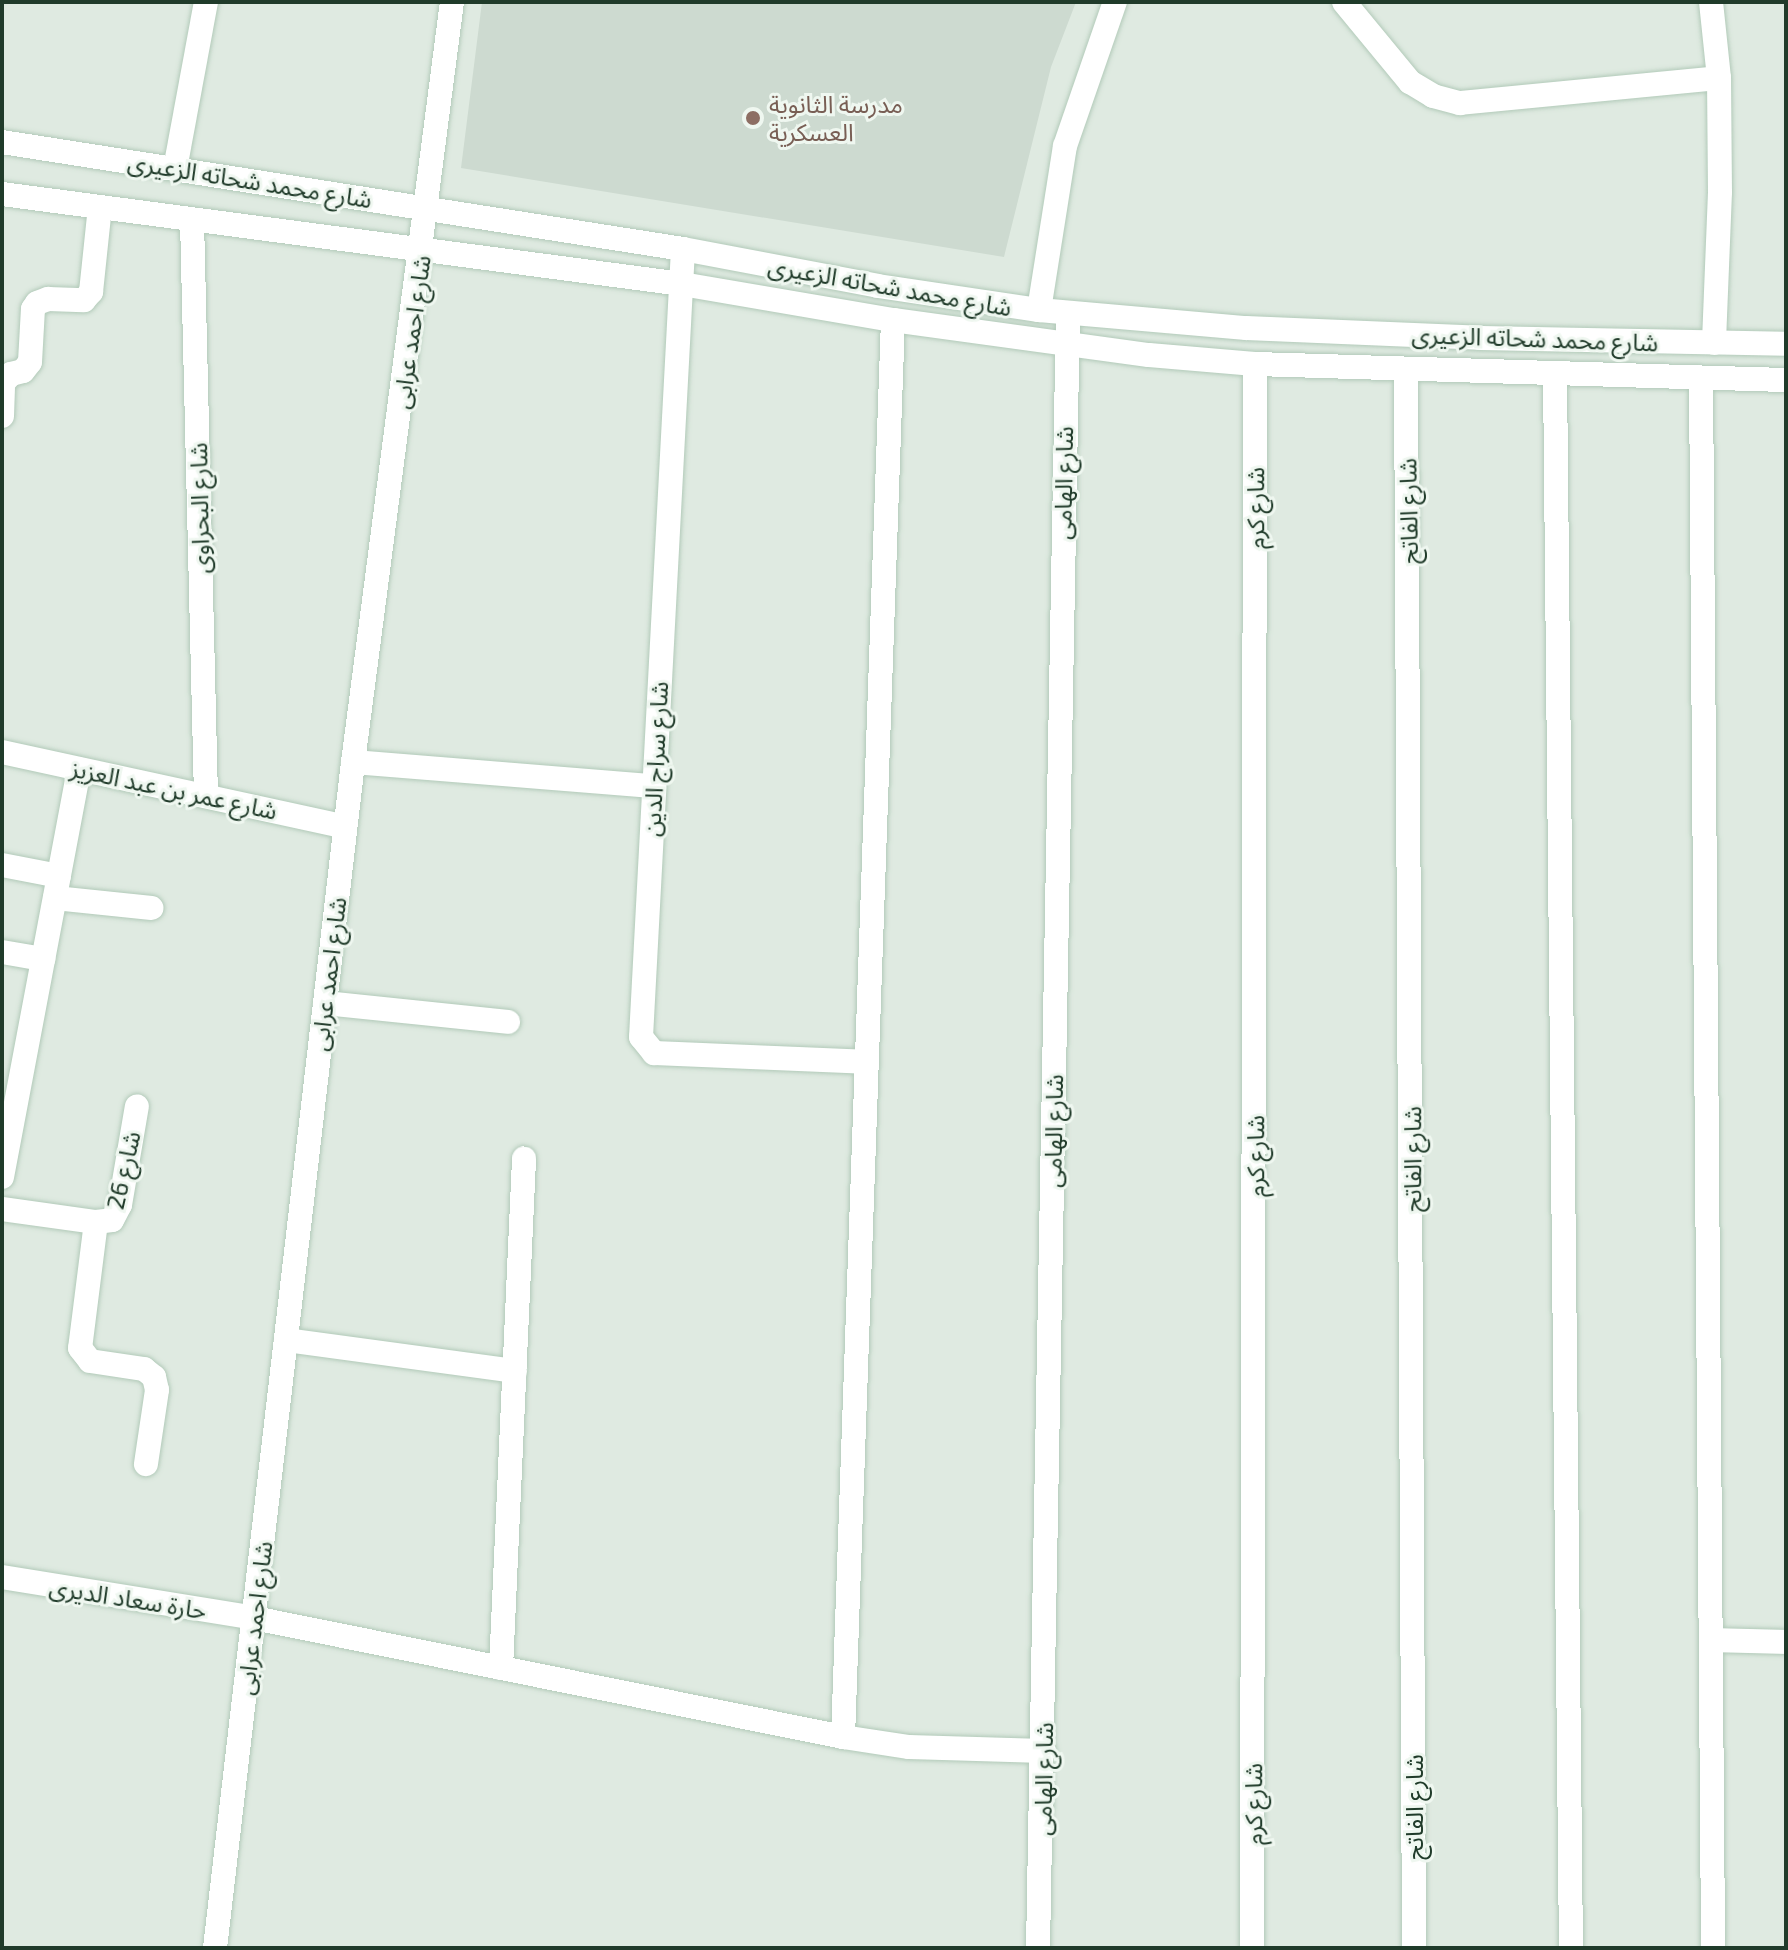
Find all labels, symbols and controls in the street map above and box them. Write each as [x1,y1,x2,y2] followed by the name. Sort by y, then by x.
[769,90,903,146] place label: مدرسة الثانوية العسكرية
[744,109,762,127] marker: مدرسة الثانوية العسكرية
[126,146,374,214] street label: شارع محمد شحاته الزعيرى
[766,250,1014,322] street label: شارع محمد شحاته الزعيرى
[386,253,436,411] street label: شارع احمد عرابى
[1411,319,1659,357] street label: شارع محمد شحاته الزعيرى
[1048,426,1078,540] street label: شارع الهامى
[183,442,215,574] street label: شارع البحراوى
[1393,458,1423,564] street label: شارع الفاتح
[1241,467,1269,549] street label: شارع كرم
[637,681,673,837] street label: شارع سراج الدين
[68,753,280,825] street label: شارع عمر بن عبد العزيز
[304,895,352,1053] street label: شارع احمد عرابى
[1038,1074,1068,1188] street label: شارع الهامى
[1398,1106,1426,1212] street label: شارع الفاتح
[1241,1115,1269,1197] street label: شارع كرم
[100,1128,146,1212] street label: شارع 26
[230,1539,278,1697] street label: شارع احمد عرابى
[47,1571,209,1625] street label: حارة سعاد الديرى
[1028,1722,1058,1836] street label: شارع الهامى
[1400,1754,1428,1860] street label: شارع الفاتح
[1239,1763,1267,1845] street label: شارع كرم

